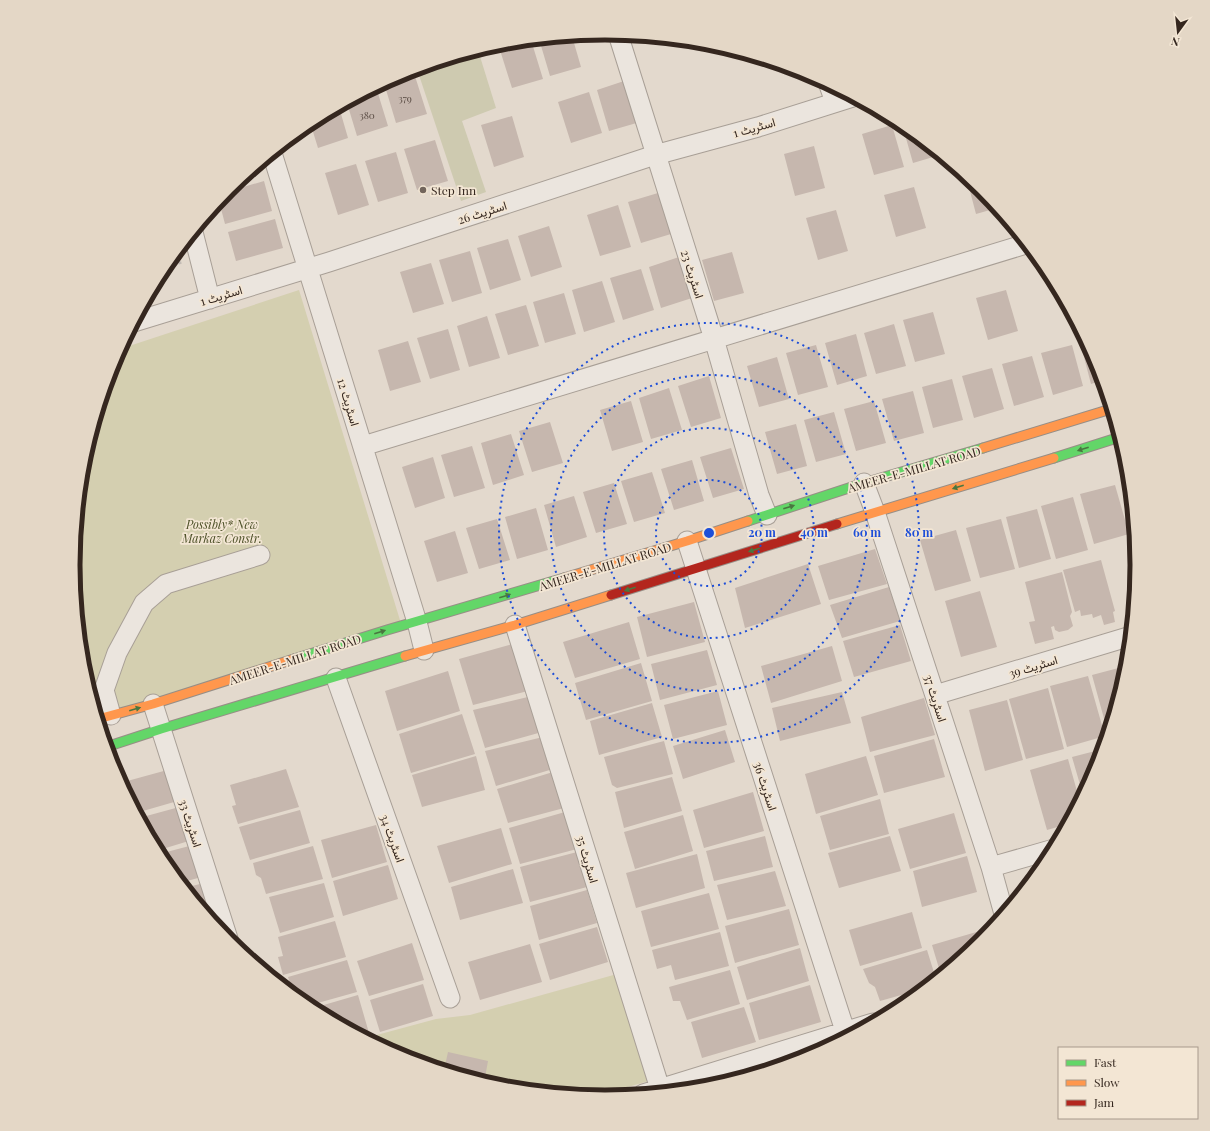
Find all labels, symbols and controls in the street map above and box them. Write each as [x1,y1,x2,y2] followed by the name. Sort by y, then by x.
[1158,12,1198,52] north arrow
[1169,34,1181,50] text: N
[398,91,412,105] house number: 379
[359,108,375,122] house number: 380
[731,113,777,142] street label: اسٹریٹ 1
[431,182,476,198] place label: Step Inn
[418,185,428,195] marker: Step Inn
[455,197,509,228] street label: اسٹریٹ 26
[677,248,708,301] street label: اسٹریٹ 23
[198,281,244,310] street label: اسٹریٹ 1
[333,376,364,428] street label: اسٹریٹ 12
[845,442,983,496] street label: AMEER-E-MILLAT ROAD
[1076,446,1088,452] one-way arrow
[952,484,964,490] one-way arrow
[783,504,795,510] one-way arrow
[181,516,262,546] park label: Possibly* New Markaz Constr.
[748,524,776,540] text: 20 m
[800,524,828,540] text: 40 m
[853,524,881,540] text: 60 m
[905,524,933,540] text: 80 m
[702,526,716,540] centre of rings
[536,538,673,594] street label: AMEER-E-MILLAT ROAD
[748,547,760,553] one-way arrow
[624,586,636,592] one-way arrow
[499,593,511,599] one-way arrow
[374,629,386,635] one-way arrow
[226,630,363,688] street label: AMEER-E-MILLAT ROAD
[1007,651,1060,682] street label: اسٹریٹ 39
[920,672,951,724] street label: اسٹریٹ 37
[129,705,142,711] one-way arrow
[750,760,781,813] street label: اسٹریٹ 36
[175,797,206,849] street label: اسٹریٹ 33
[376,812,409,865] street label: اسٹریٹ 34
[572,833,603,885] street label: اسٹریٹ 35
[1058,1047,1198,1119] legend
[1094,1054,1117,1070] text: Fast
[1094,1074,1120,1090] text: Slow
[1093,1094,1115,1110] text: Jam

